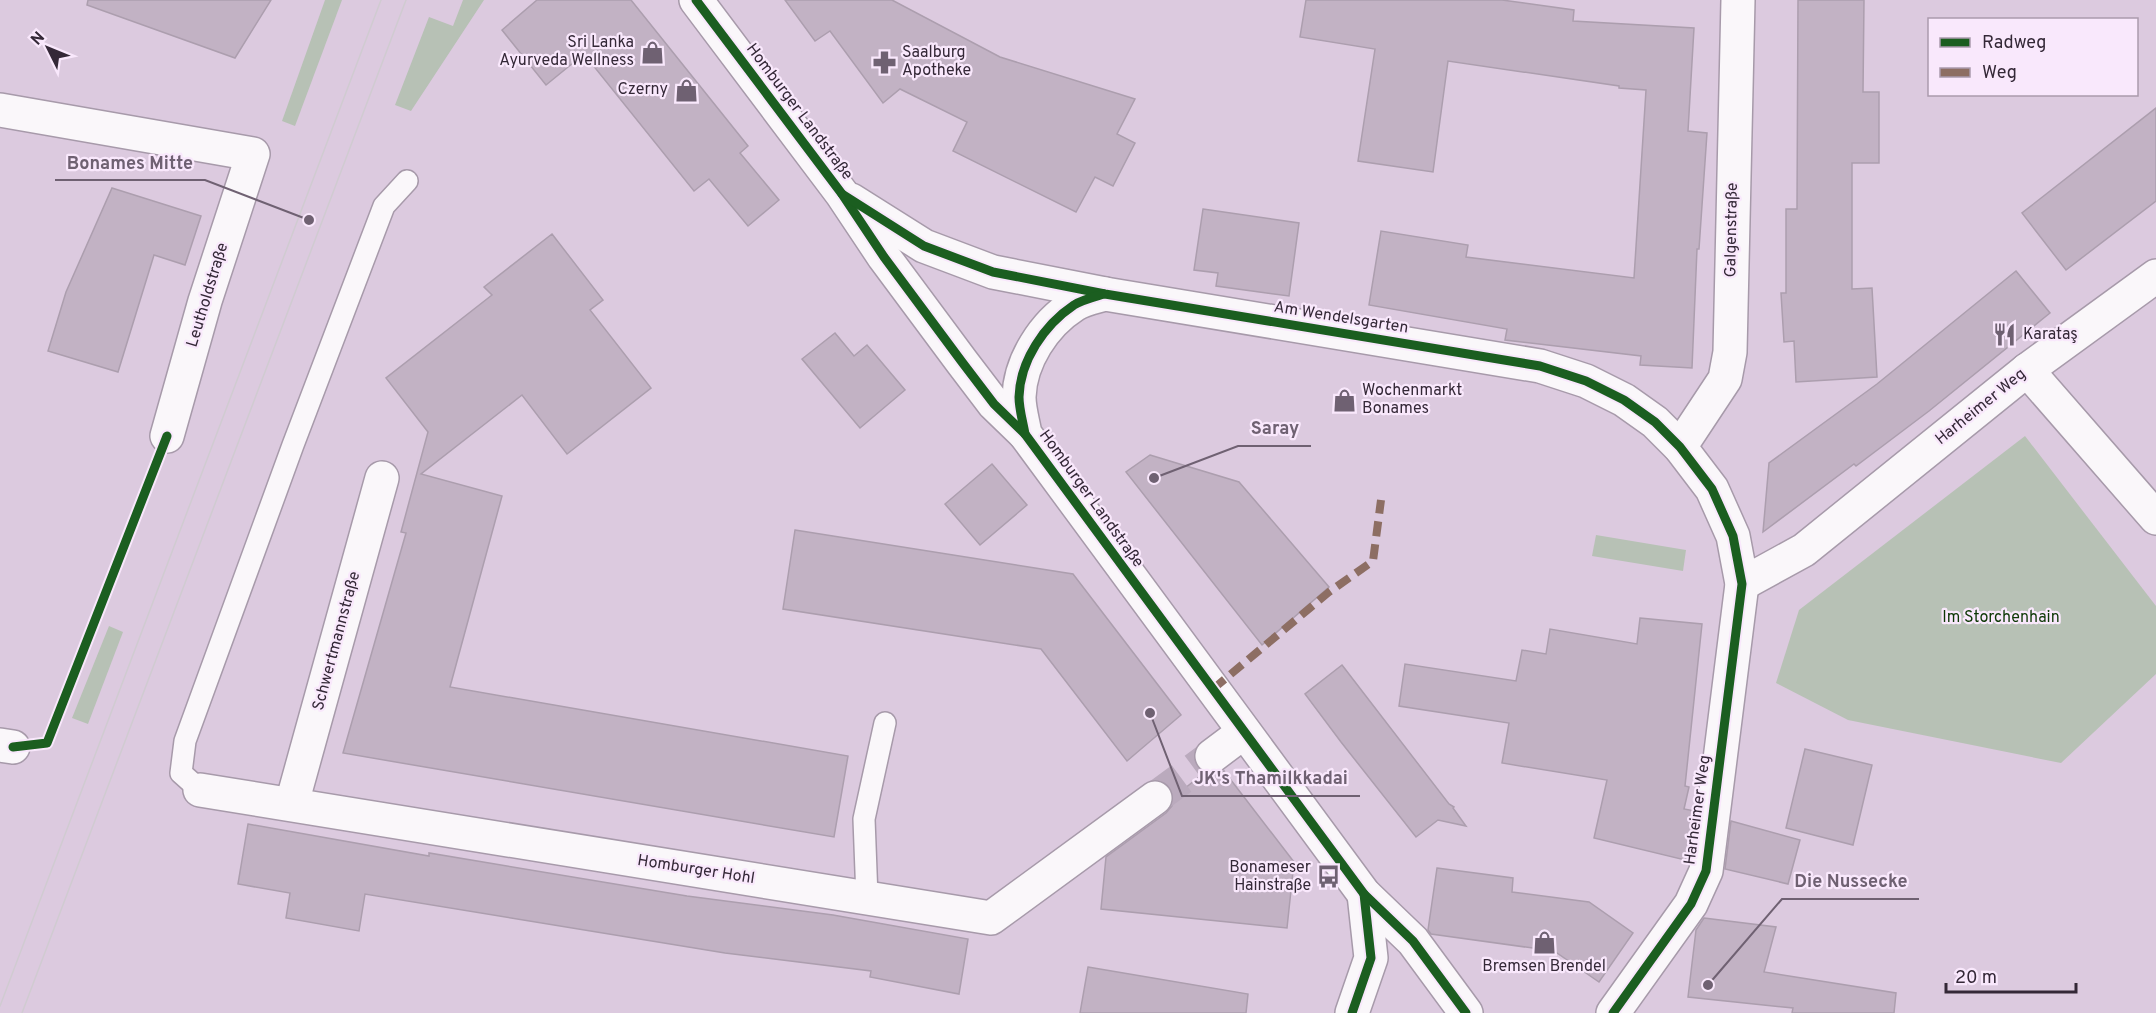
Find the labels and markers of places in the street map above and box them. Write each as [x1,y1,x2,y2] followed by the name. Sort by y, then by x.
[499,33,634,71] place label: Sri Lanka Ayurveda Wellness
[639,39,665,65] shop icon: Sri Lanka Ayurveda Wellness
[902,43,971,81] place label: Saalburg Apotheke
[871,49,897,75] pharmacy icon: Saalburg Apotheke
[673,77,699,103] shop icon: Czerny
[618,80,668,100] place label: Czerny
[55,144,205,180] callout: Bonames Mitte
[1992,322,2018,348] restaurant icon: Karataş
[2023,325,2078,345] place label: Karataş
[1362,381,1462,419] place label: Wochenmarkt Bonames
[1331,387,1357,413] shop icon: Wochenmarkt Bonames
[1238,410,1311,446] callout: Saray
[1182,760,1360,796] callout: JK's Thamilkkadai
[1229,858,1311,896] place label: Bonameser Hainstraße
[1782,863,1919,899] callout: Die Nussecke
[1316,864,1342,890] bus stop icon: Bonameser Hainstraße
[1531,929,1557,955] shop icon: Bremsen Brendel
[1482,957,1606,977] place label: Bremsen Brendel

